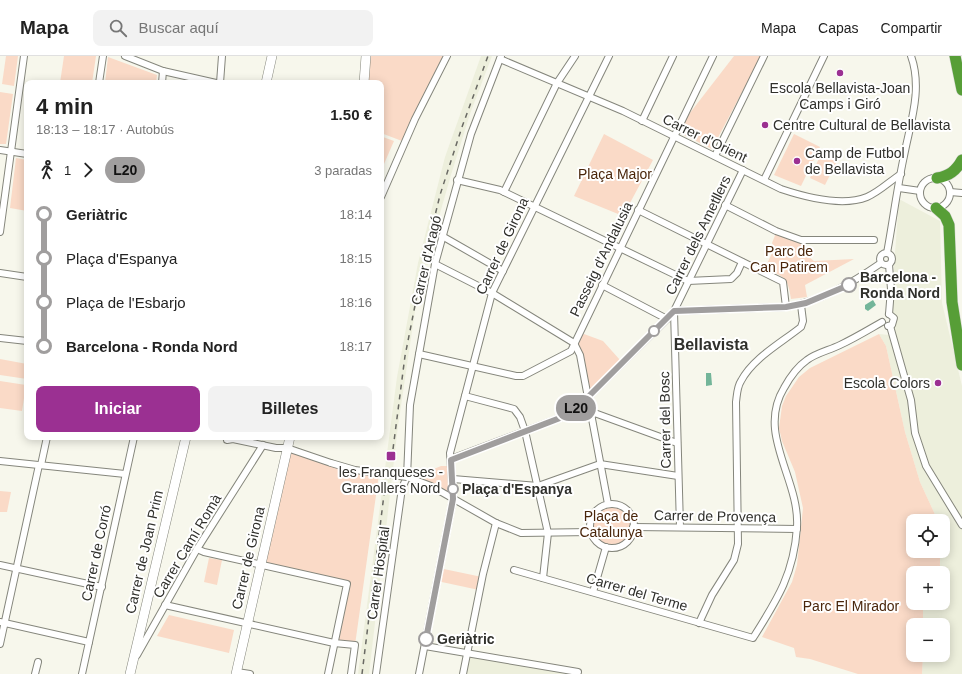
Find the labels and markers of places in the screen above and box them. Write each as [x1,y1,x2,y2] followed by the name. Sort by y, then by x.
[835,68,845,78] marker: Escola Bellavista-Joan Camps i Giró
[770,80,910,112] place label: Escola Bellavista-Joan Camps i Giró
[773,117,951,133] place label: Centre Cultural de Bellavista
[760,120,770,130] marker: Centre Cultural de Bellavista
[805,145,905,177] place label: Camp de Futbol de Bellavista
[792,156,802,166] marker: Camp de Futbol de Bellavista
[860,269,940,301] place label: Barcelona - Ronda Nord
[841,277,857,293] marker: Barcelona - Ronda Nord
[648,325,660,337] unlabelled marker
[844,375,930,391] place label: Escola Colors
[933,378,943,388] marker: Escola Colors
[385,450,397,462] marker: les Franqueses - Granollers Nord
[339,464,443,496] place label: les Franqueses - Granollers Nord
[462,481,572,497] place label: Plaça d'Espanya
[447,483,459,495] marker: Plaça d'Espanya
[418,631,434,647] marker: Geriàtric
[437,631,495,647] place label: Geriàtric

